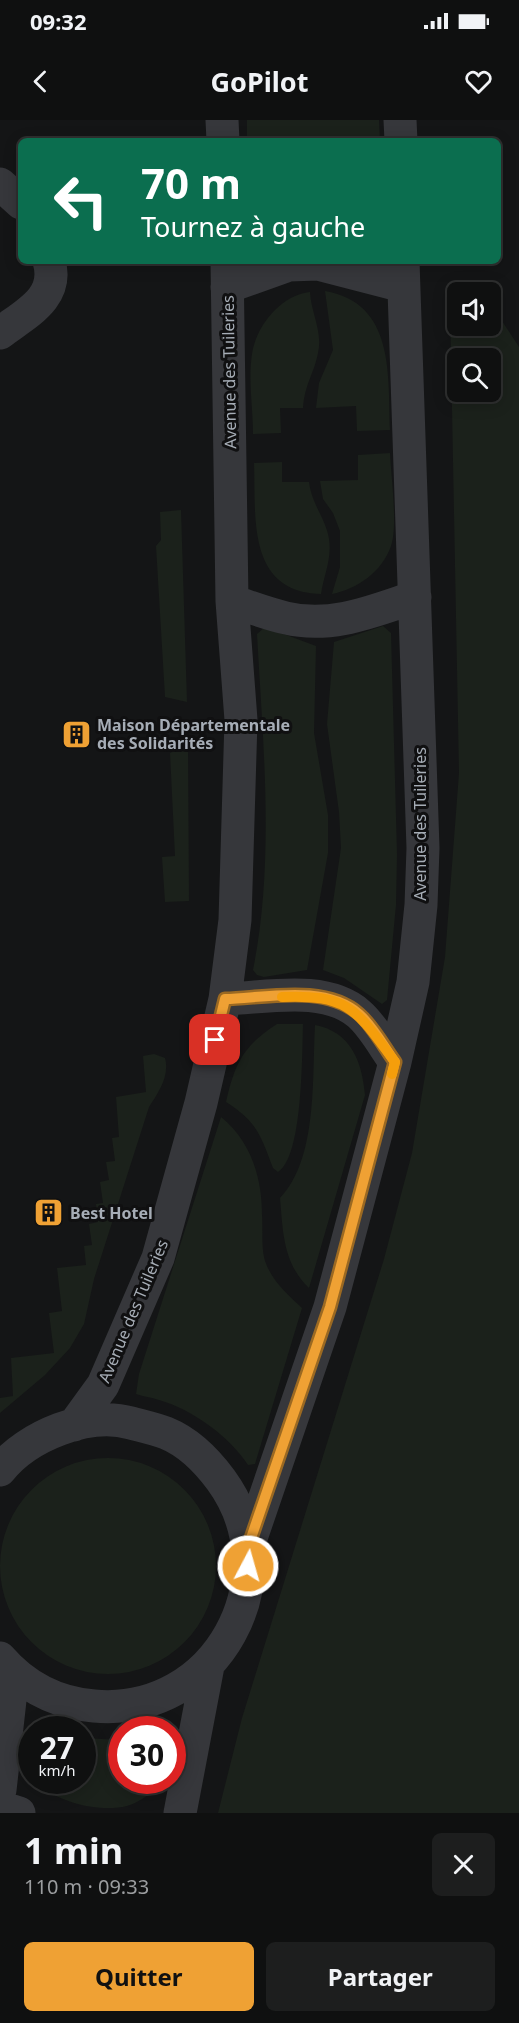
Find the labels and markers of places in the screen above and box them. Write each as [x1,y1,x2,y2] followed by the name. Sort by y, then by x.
[97,714,290,754] place label: Maison Départementale des Solidarités
[60,718,92,750] building icon: Maison Départementale des Solidarités
[189,1014,240,1065] pin
[33,1197,65,1229] building icon: Best Hotel
[70,1202,153,1224] place label: Best Hotel

